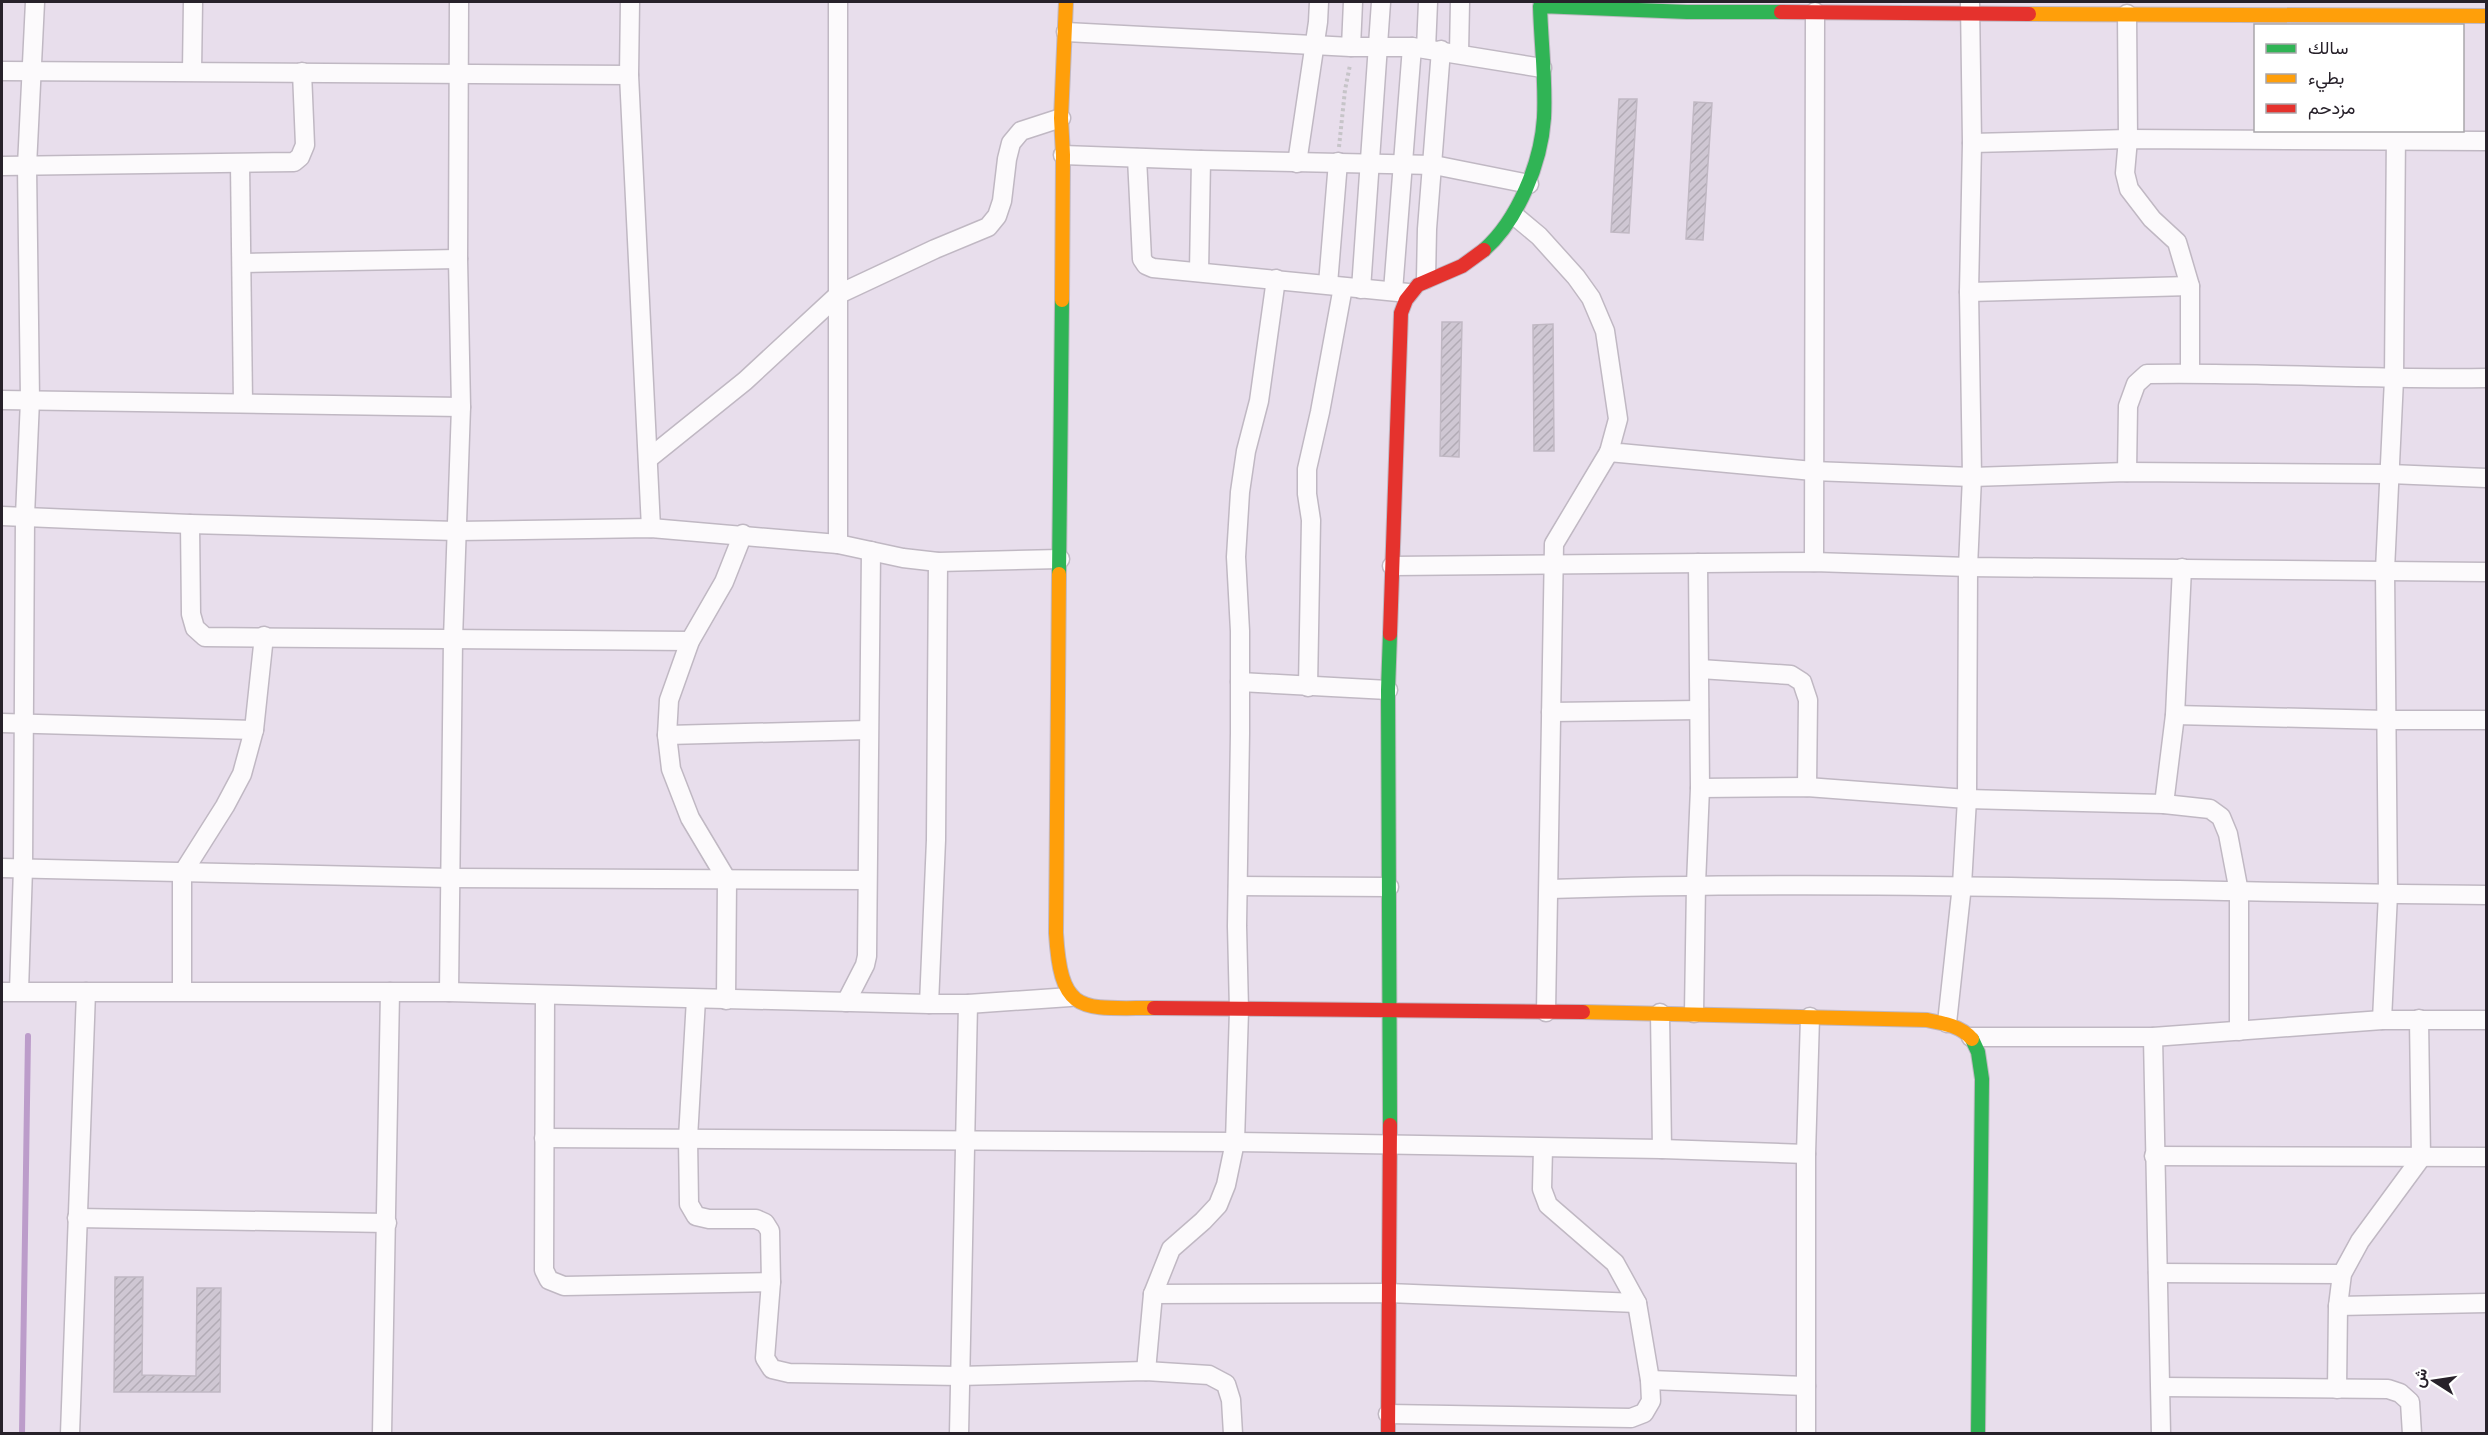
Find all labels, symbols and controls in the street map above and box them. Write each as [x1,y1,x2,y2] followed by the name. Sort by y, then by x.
[2254,24,2464,132] legend
[2308,35,2348,59] text: سالك
[2308,65,2344,93] text: بطيء
[2308,95,2355,120] text: مزدحم
[2404,1351,2464,1411] north arrow
[2407,1366,2432,1390] text: ش

